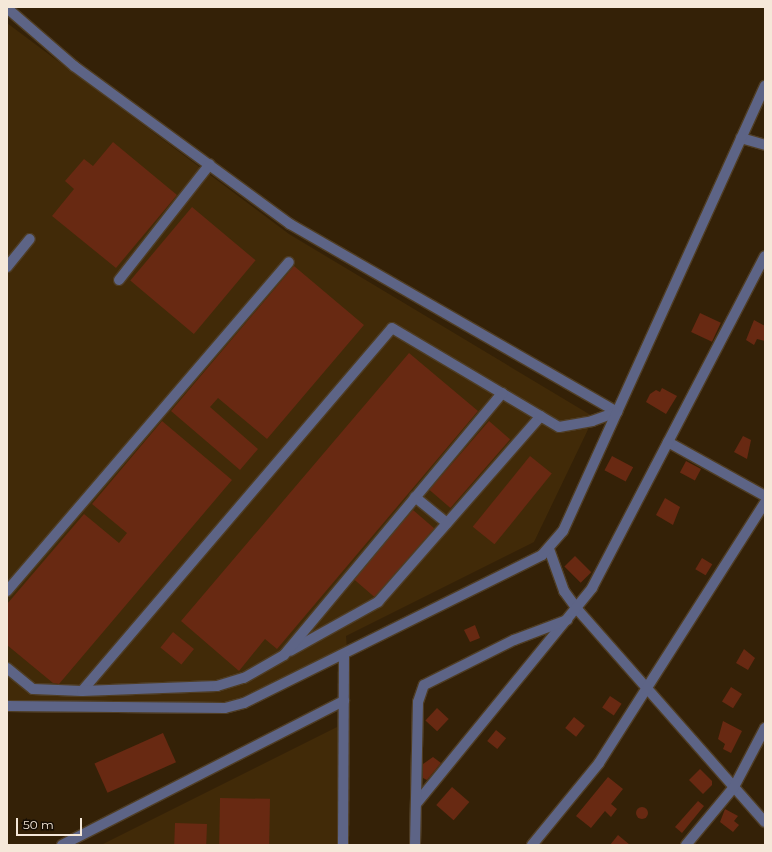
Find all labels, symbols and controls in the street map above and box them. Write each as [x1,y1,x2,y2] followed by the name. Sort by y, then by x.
[18,810,84,836] scale bar
[23,817,54,832] text: 50 m

